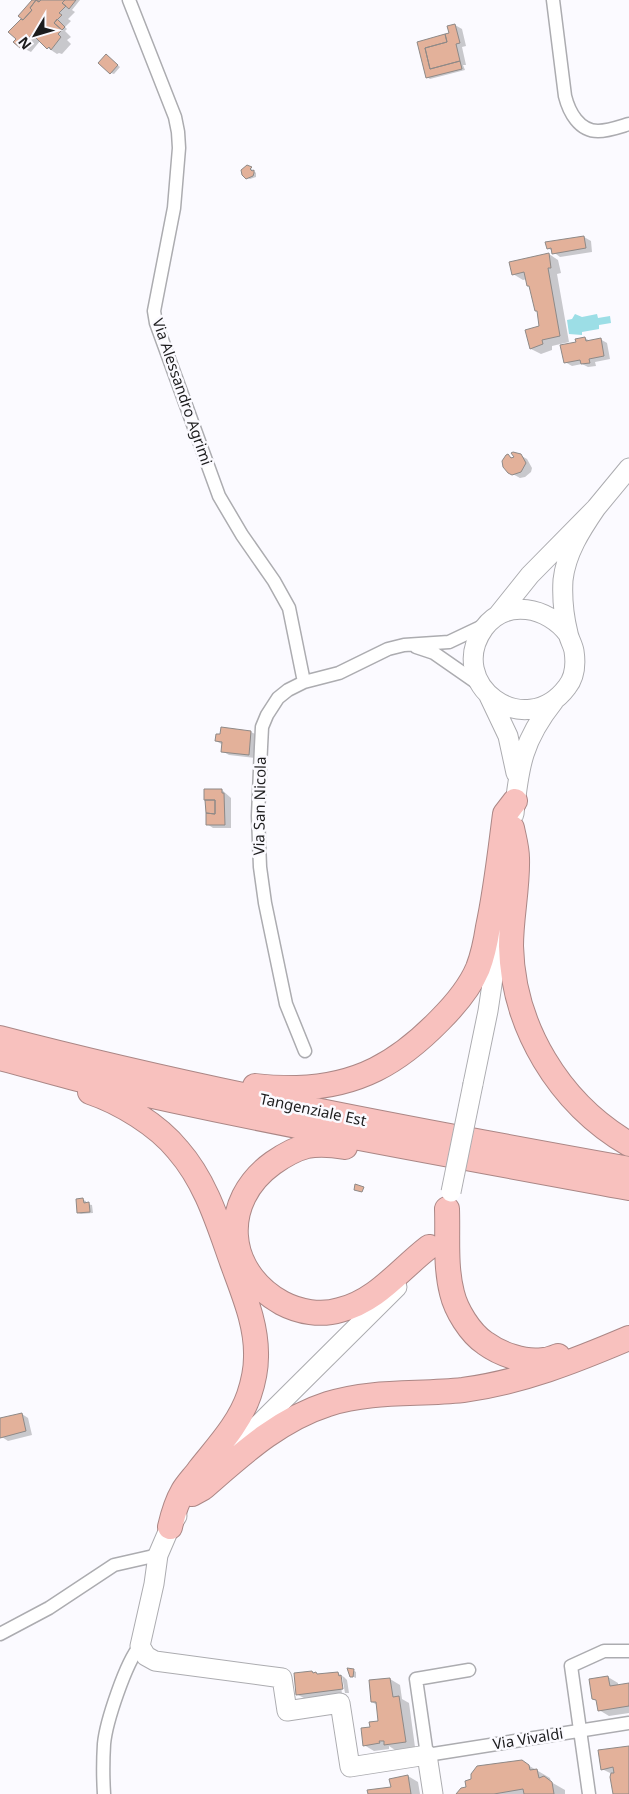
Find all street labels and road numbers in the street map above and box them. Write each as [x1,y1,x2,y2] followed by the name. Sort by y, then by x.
[148,316,217,468] street label: Via Alessandro Agrimi
[248,756,270,856] street label: Via San Nicola
[258,1088,369,1130] street label: Tangenziale Est
[491,1723,565,1753] street label: Via Vivaldi

